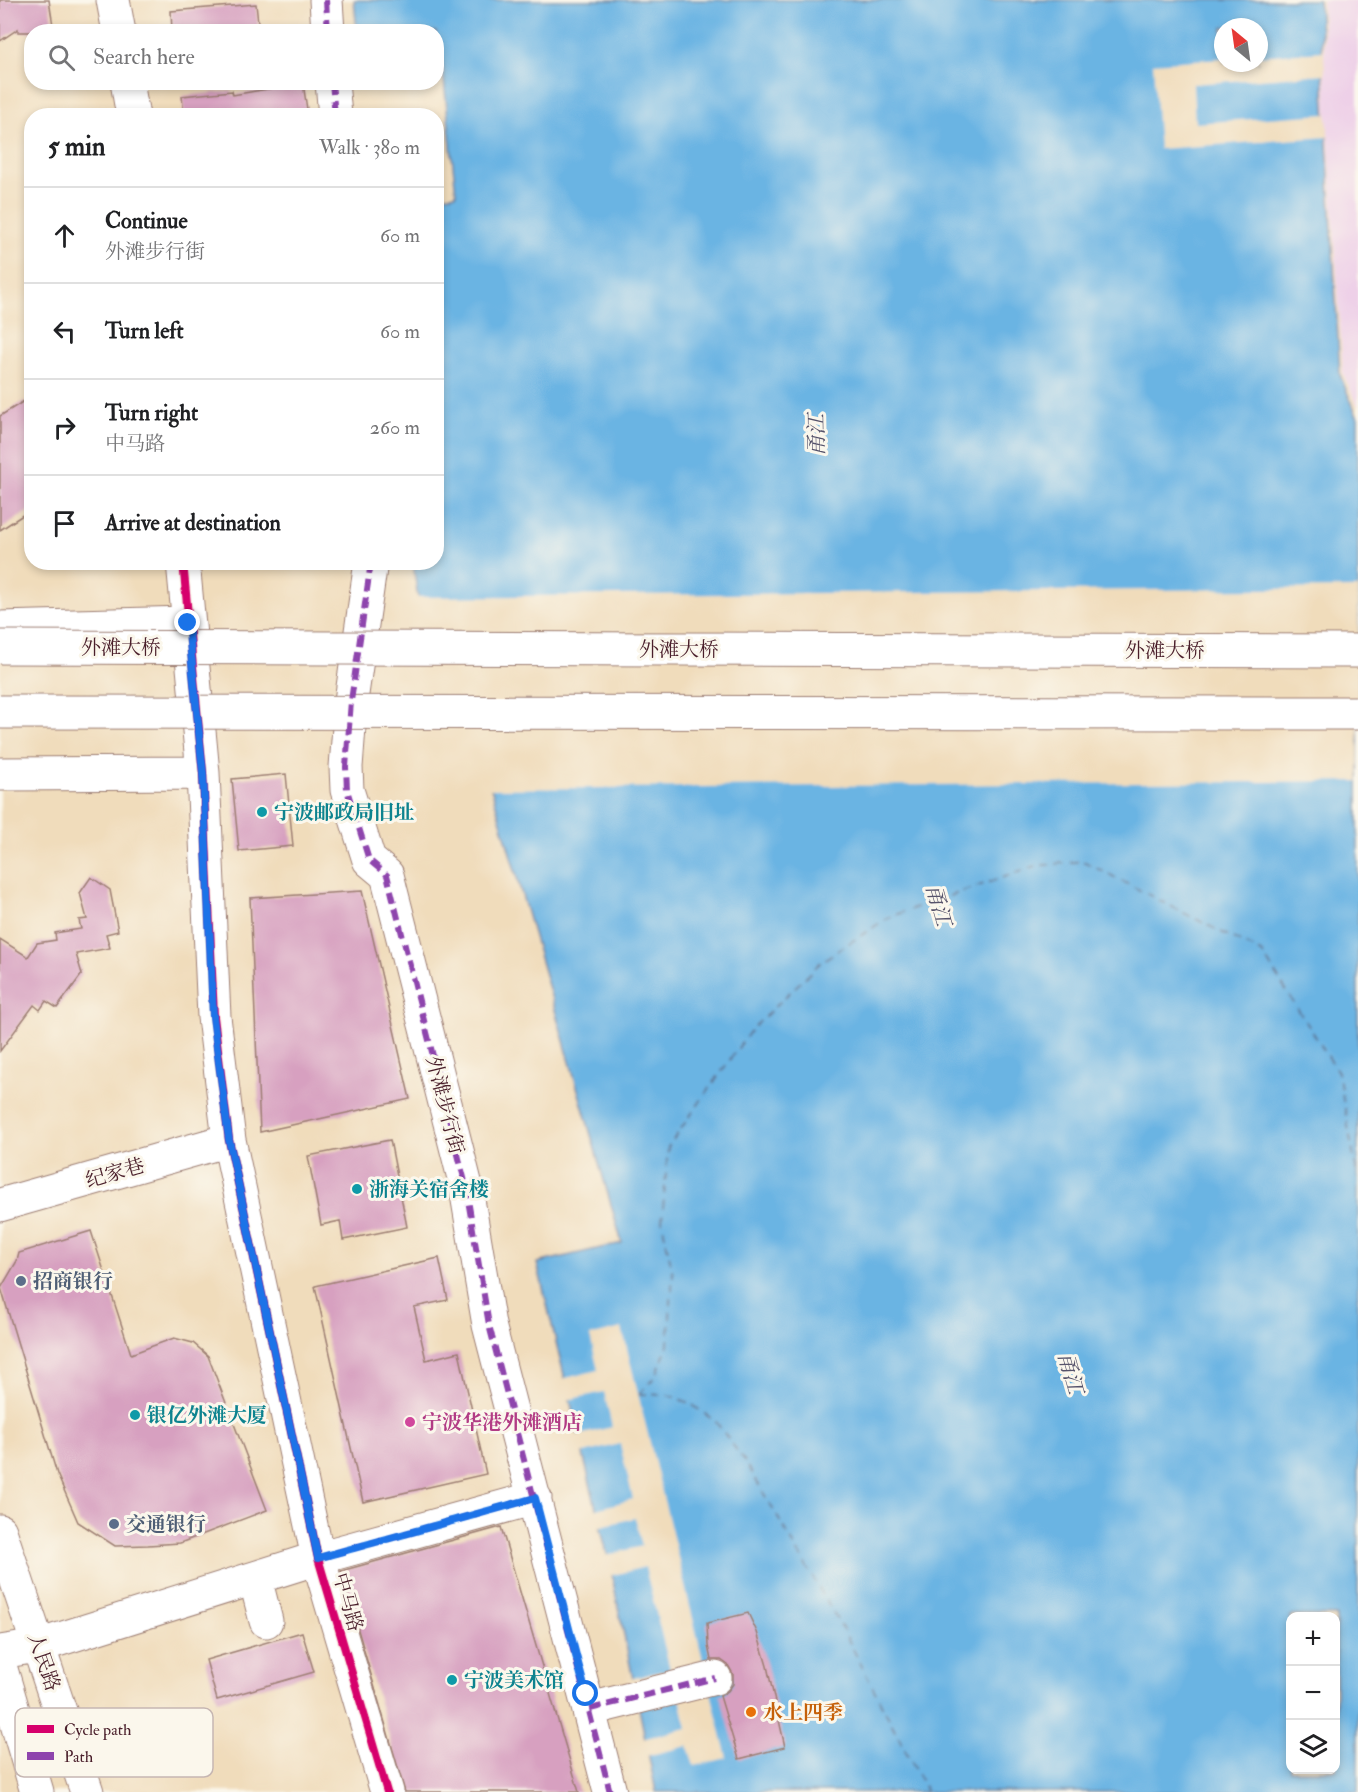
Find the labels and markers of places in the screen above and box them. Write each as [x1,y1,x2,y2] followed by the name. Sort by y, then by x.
[274,800,414,825] place label: 宁波邮政局旧址
[255,805,269,819] marker: 宁波邮政局旧址
[369,1177,489,1202] place label: 浙海关宿舍楼
[350,1182,364,1196] marker: 浙海关宿舍楼
[33,1269,113,1294] place label: 招商银行
[14,1274,28,1288] marker: 招商银行
[147,1403,267,1428] place label: 银亿外滩大厦
[128,1408,142,1422] marker: 银亿外滩大厦
[422,1410,582,1435] place label: 宁波华港外滩酒店
[403,1415,417,1429] marker: 宁波华港外滩酒店
[126,1512,206,1537] place label: 交通银行
[107,1517,121,1531] marker: 交通银行
[464,1668,564,1693] place label: 宁波美术馆
[445,1673,459,1687] marker: 宁波美术馆
[763,1700,843,1725] place label: 水上四季
[744,1705,758,1719] marker: 水上四季

